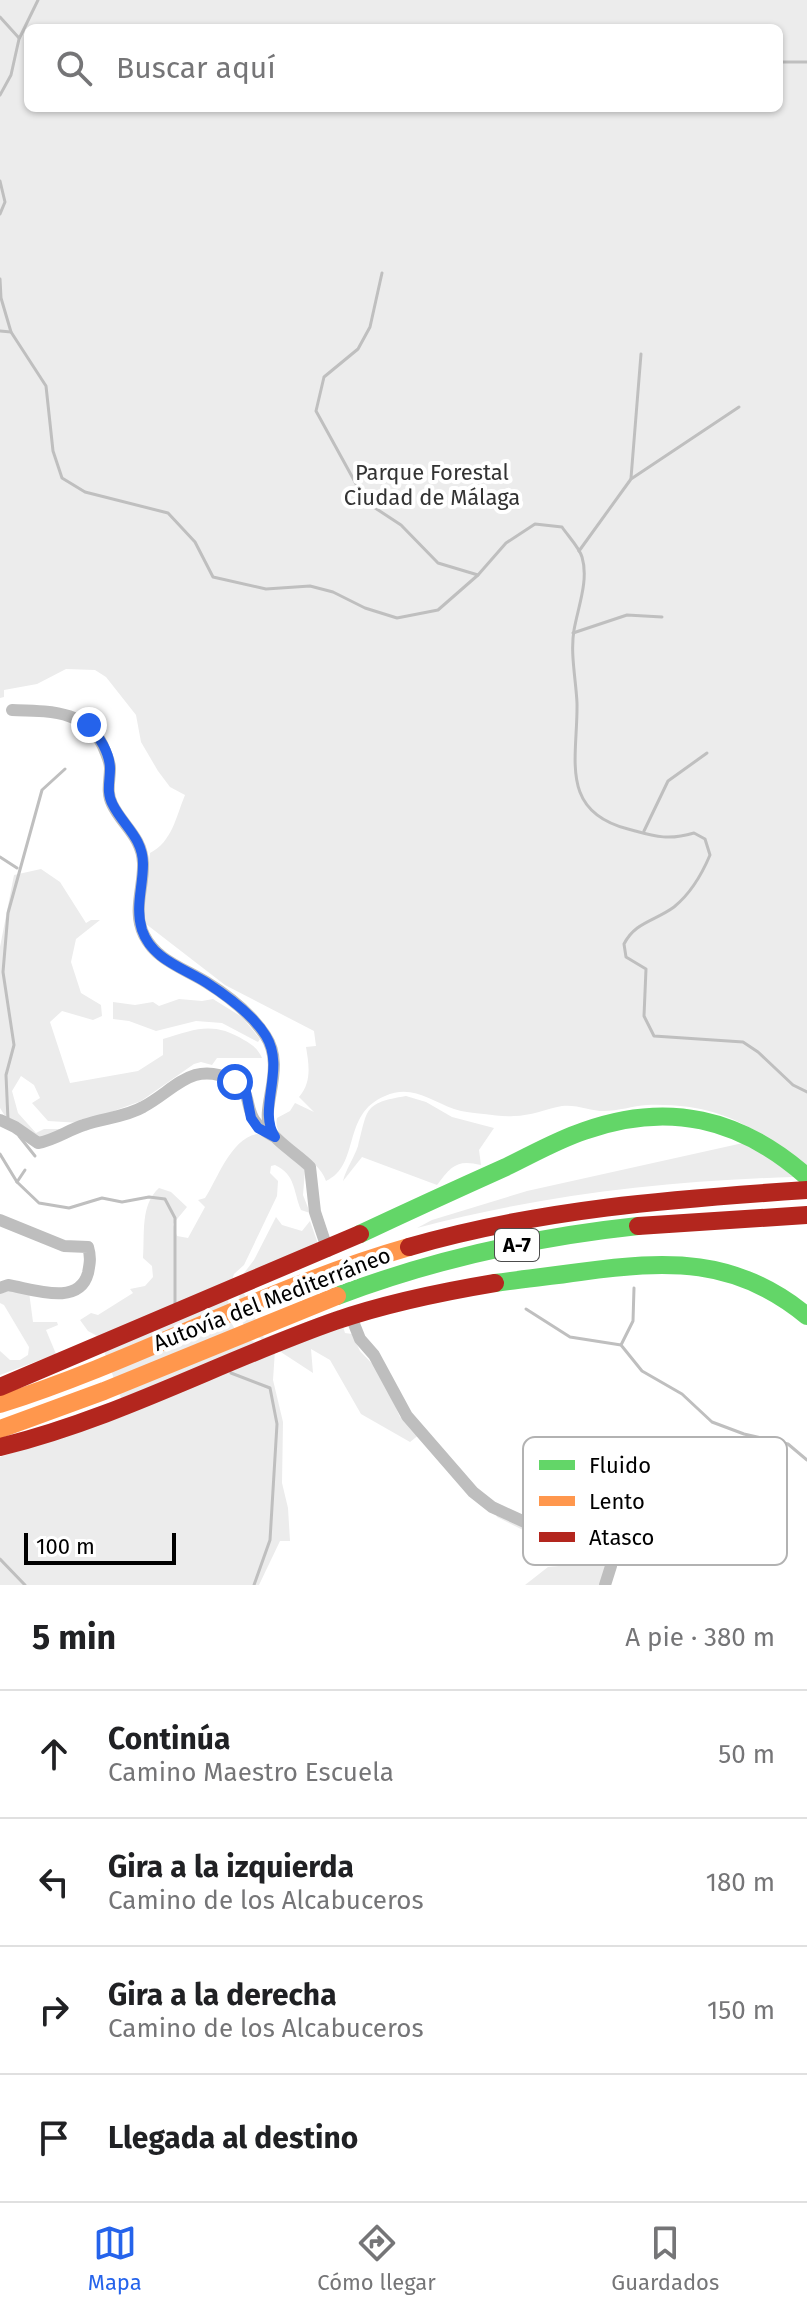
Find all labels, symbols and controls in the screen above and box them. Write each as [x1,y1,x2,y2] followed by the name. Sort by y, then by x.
[24,24,783,112] search box
[52,46,96,90] icon: search
[116,50,276,86] text: Buscar aquí
[344,459,520,511] park label: Parque Forestal Ciudad de Málaga
[71,707,107,743] route end
[217,1064,253,1100] route start
[495,1229,539,1261] road number: A-7
[150,1241,394,1357] street label: Autovía del Mediterráneo
[523,1437,787,1565] legend
[589,1452,651,1479] text: Fluido
[589,1488,645,1515] text: Lento
[589,1524,654,1551] text: Atasco
[24,1529,176,1565] scale bar
[36,1533,95,1560] text: 100 m
[32,1617,116,1658] text: 5 min
[625,1622,775,1653] text: A pie · 380 m
[108,1721,230,1757] text: Continúa
[32,1732,76,1776] icon: ahead
[718,1739,775,1770] text: 50 m
[108,1757,394,1788] text: Camino Maestro Escuela
[108,1849,354,1885] text: Gira a la izquierda
[32,1860,76,1904] icon: left
[706,1867,775,1898] text: 180 m
[108,1885,424,1916] text: Camino de los Alcabuceros
[108,1977,337,2013] text: Gira a la derecha
[32,1988,76,2032] icon: right
[707,1995,775,2026] text: 150 m
[108,2013,424,2044] text: Camino de los Alcabuceros
[32,2116,76,2160] icon: arrive
[108,2120,358,2156] text: Llegada al destino
[88,2221,142,2296] tab: Mapa
[317,2221,436,2296] tab: Cómo llegar
[611,2221,719,2296] tab: Guardados

